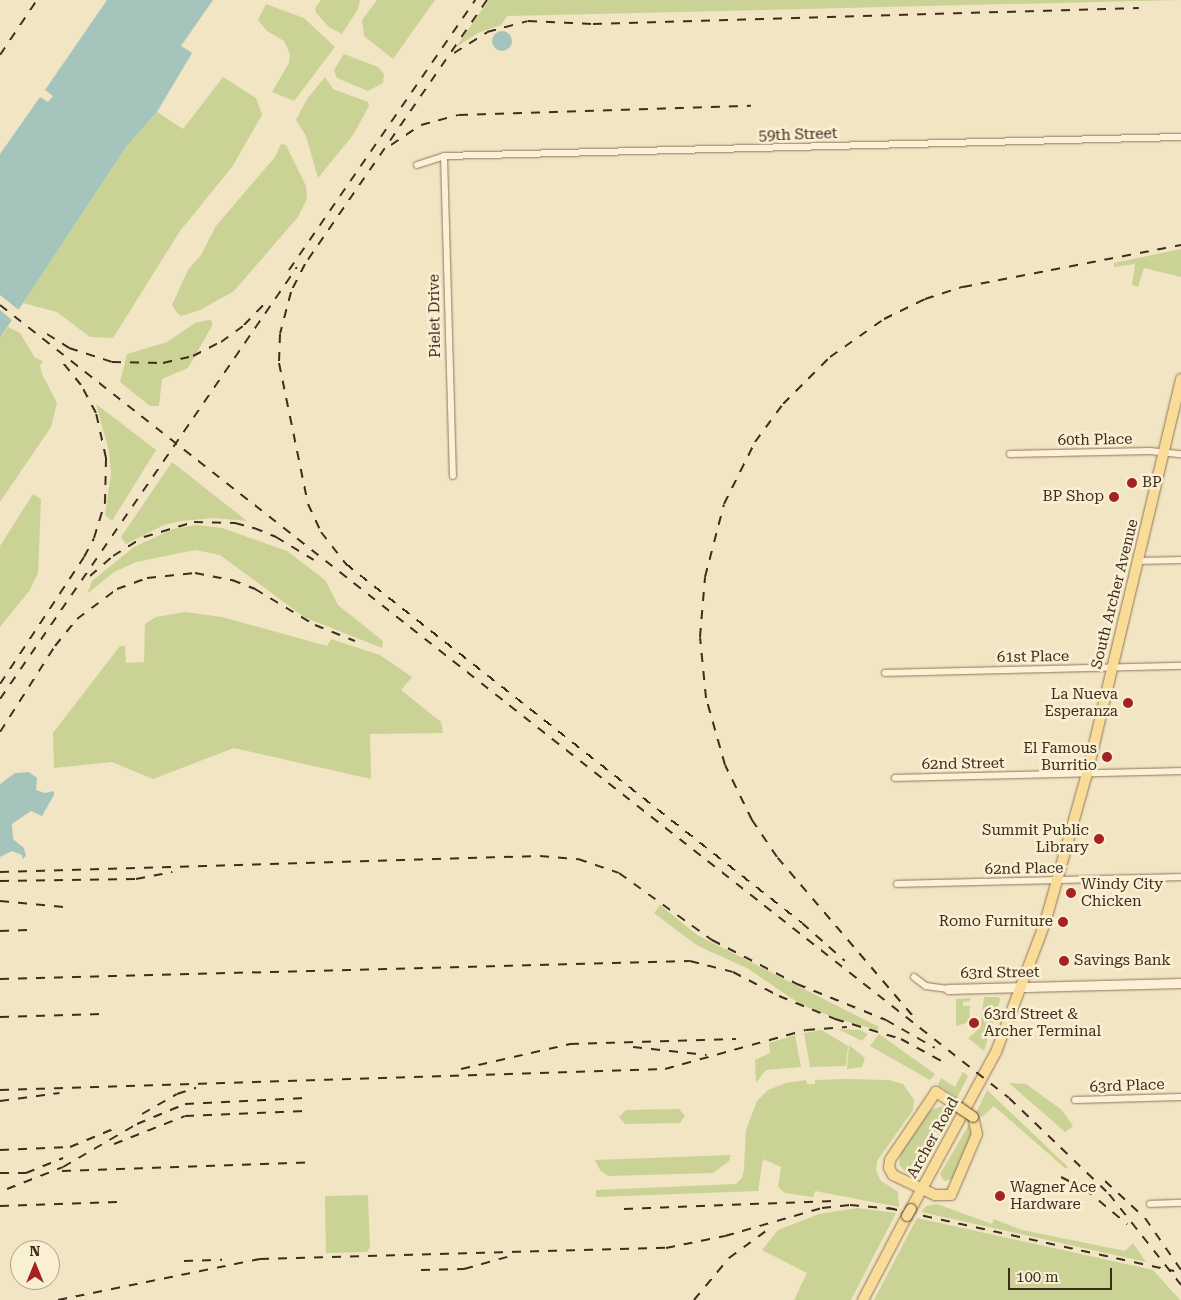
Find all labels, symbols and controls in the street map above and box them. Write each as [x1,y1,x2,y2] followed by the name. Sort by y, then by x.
[758,125,838,145] street label: 59th Street
[425,274,445,358] street label: Pielet Drive
[1058,430,1132,450] street label: 60th Place
[1142,474,1162,492] place label: BP
[1126,477,1138,489] marker: BP
[1042,488,1104,506] place label: BP Shop
[1108,491,1120,503] marker: BP Shop
[1088,517,1142,671] street label: South Archer Avenue
[997,647,1069,667] street label: 61st Place
[1044,685,1118,720] place label: La Nueva Esperanza
[1122,697,1134,709] marker: La Nueva Esperanza
[1023,739,1097,774] place label: El Famous Burritio
[1101,751,1113,763] marker: El Famous Burritio
[921,754,1005,774] street label: 62nd Street
[982,821,1089,856] place label: Summit Public Library
[1093,833,1105,845] marker: Summit Public Library
[985,859,1063,879] street label: 62nd Place
[1081,875,1163,910] place label: Windy City Chicken
[1065,887,1077,899] marker: Windy City Chicken
[939,913,1053,931] place label: Romo Furniture
[1057,916,1069,928] marker: Romo Furniture
[1074,952,1171,970] place label: Savings Bank
[1058,955,1070,967] marker: Savings Bank
[960,963,1040,983] street label: 63rd Street
[984,1005,1101,1040] place label: 63rd Street & Archer Terminal
[968,1017,980,1029] marker: 63rd Street & Archer Terminal
[1089,1076,1165,1096] street label: 63rd Place
[903,1094,963,1182] street label: Archer Road
[1010,1178,1096,1213] place label: Wagner Ace Hardware
[994,1190,1006,1202] marker: Wagner Ace Hardware
[10,1240,60,1290] north arrow
[30,1243,40,1259] text: N
[1011,1258,1115,1290] scale bar
[1016,1268,1059,1286] text: 100 m

